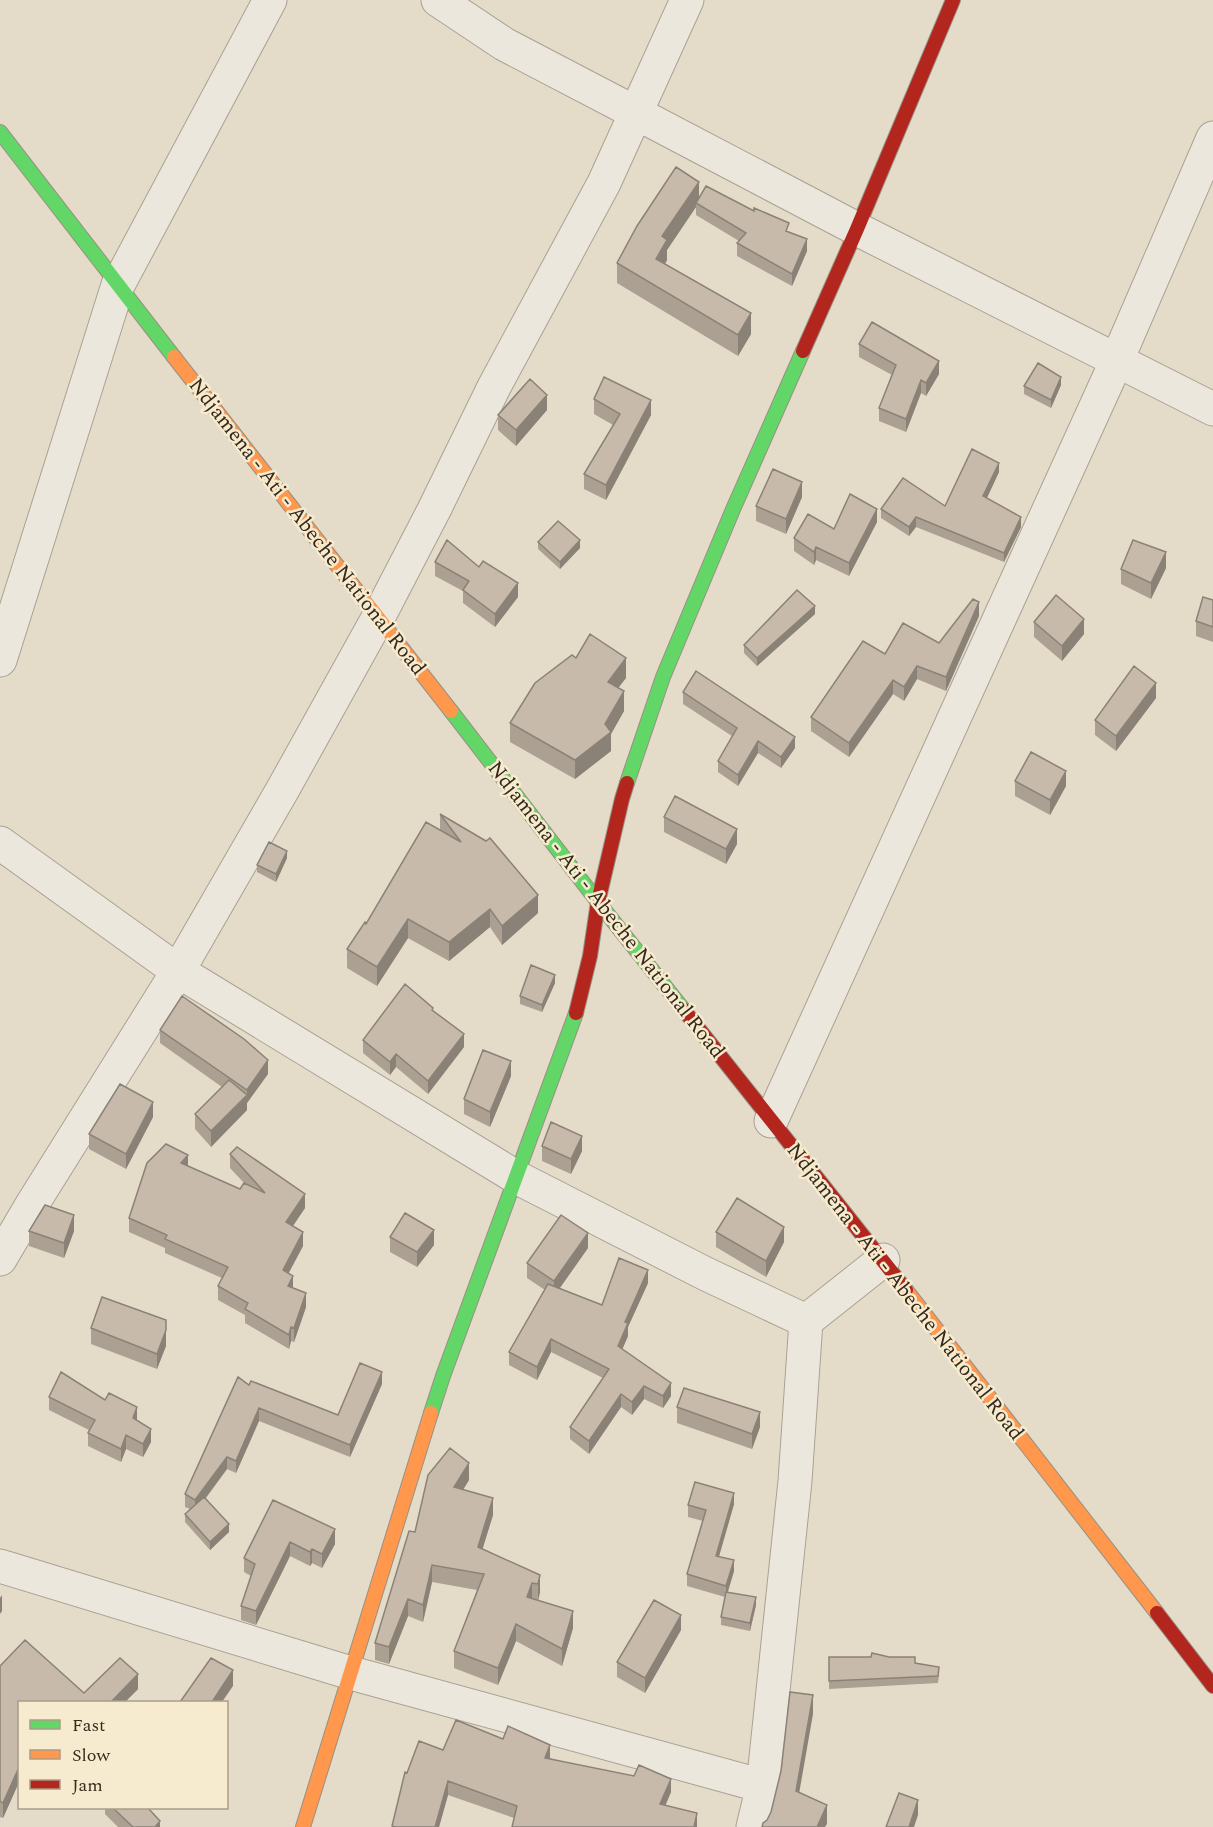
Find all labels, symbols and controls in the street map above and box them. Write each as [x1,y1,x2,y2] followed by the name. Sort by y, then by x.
[180,371,434,683] street label: Ndjamena - Ati - Abeche National Road
[479,754,733,1066] street label: Ndjamena - Ati - Abeche National Road
[778,1136,1032,1448] street label: Ndjamena - Ati - Abeche National Road
[18,1701,228,1809] legend
[72,1712,105,1739] text: Fast
[72,1742,111,1769] text: Slow
[72,1772,103,1799] text: Jam

